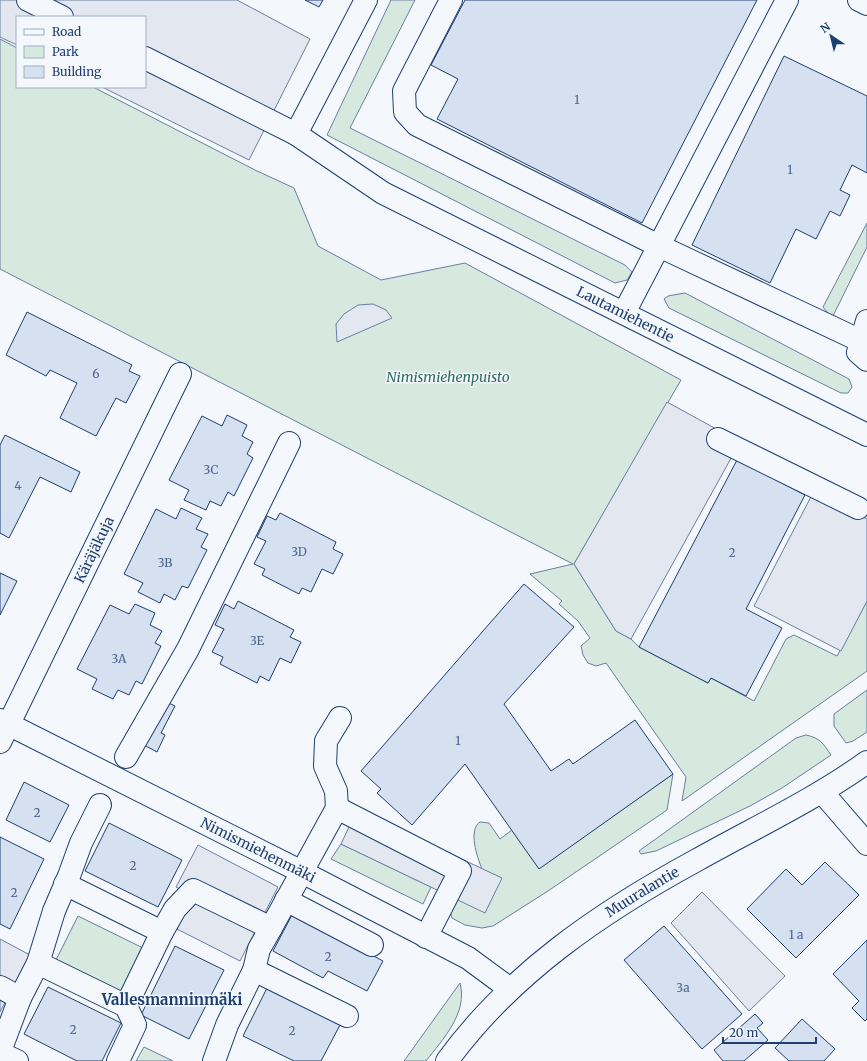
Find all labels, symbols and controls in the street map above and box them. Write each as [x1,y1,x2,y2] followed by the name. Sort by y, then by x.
[16,16,146,88] legend
[811,16,851,56] north arrow
[818,19,833,36] text: N
[52,24,81,39] text: Road
[52,44,79,59] text: Park
[52,64,102,79] text: Building
[574,92,580,107] house number: 1
[787,162,793,177] house number: 1
[573,282,677,346] street label: Lautamiehentie
[92,366,100,381] house number: 6
[386,368,510,386] park label: Nimismiehenpuisto
[204,462,219,477] house number: 3C
[14,478,22,493] house number: 4
[70,513,118,586] street label: Käräjäkuja
[291,544,307,559] house number: 3D
[728,545,736,560] house number: 2
[158,555,172,570] house number: 3B
[250,633,264,648] house number: 3E
[111,651,127,666] house number: 3A
[455,733,461,748] house number: 1
[33,805,41,820] house number: 2
[197,813,319,887] street label: Nimismiehenmäki
[129,858,137,873] house number: 2
[602,863,682,921] street label: Muuralantie
[10,885,18,900] house number: 2
[789,927,804,942] house number: 1 a
[324,949,332,964] house number: 2
[676,980,690,995] house number: 3a
[101,990,242,1009] district label: Vallesmanninmäki
[723,1019,816,1045] scale bar
[69,1022,77,1037] house number: 2
[288,1023,296,1038] house number: 2
[729,1025,758,1040] text: 20 m

